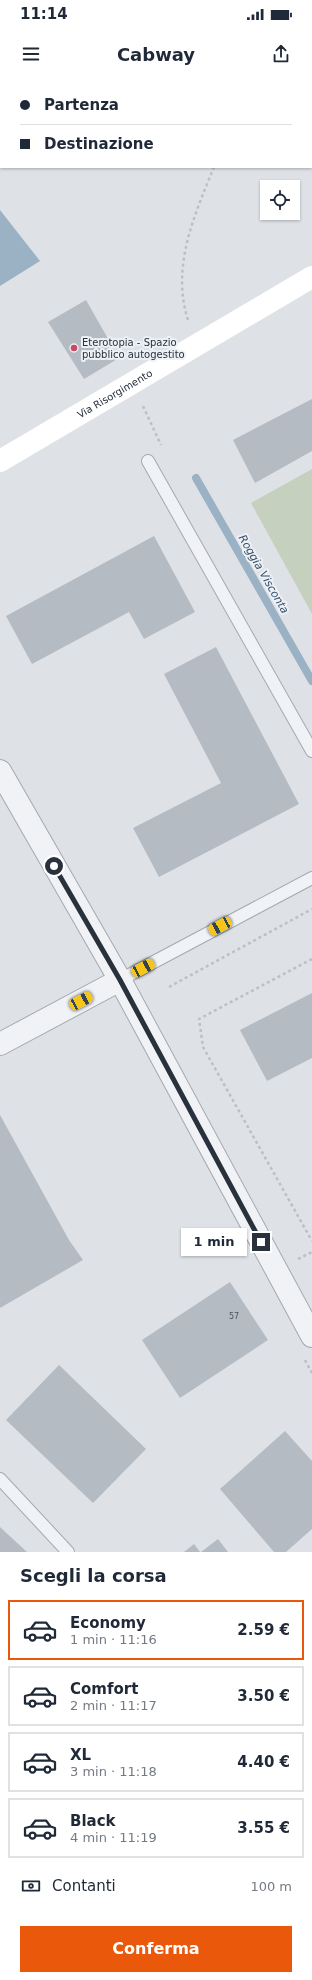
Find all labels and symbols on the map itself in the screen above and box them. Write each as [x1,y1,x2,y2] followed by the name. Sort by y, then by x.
[82,337,185,360] place label: Eterotopia - Spazio pubblico autogestito
[69,343,79,353] marker: Eterotopia - Spazio pubblico autogestito
[75,367,154,420] street label: Via Risorgimento
[236,533,292,616] water label: Roggia Visconta
[45,857,63,875] route start
[207,915,233,937] car
[130,957,156,979] car
[68,990,94,1012] car
[181,1228,247,1256] callout: 1 min
[252,1233,270,1251] route end
[229,1312,239,1321] house number: 57

